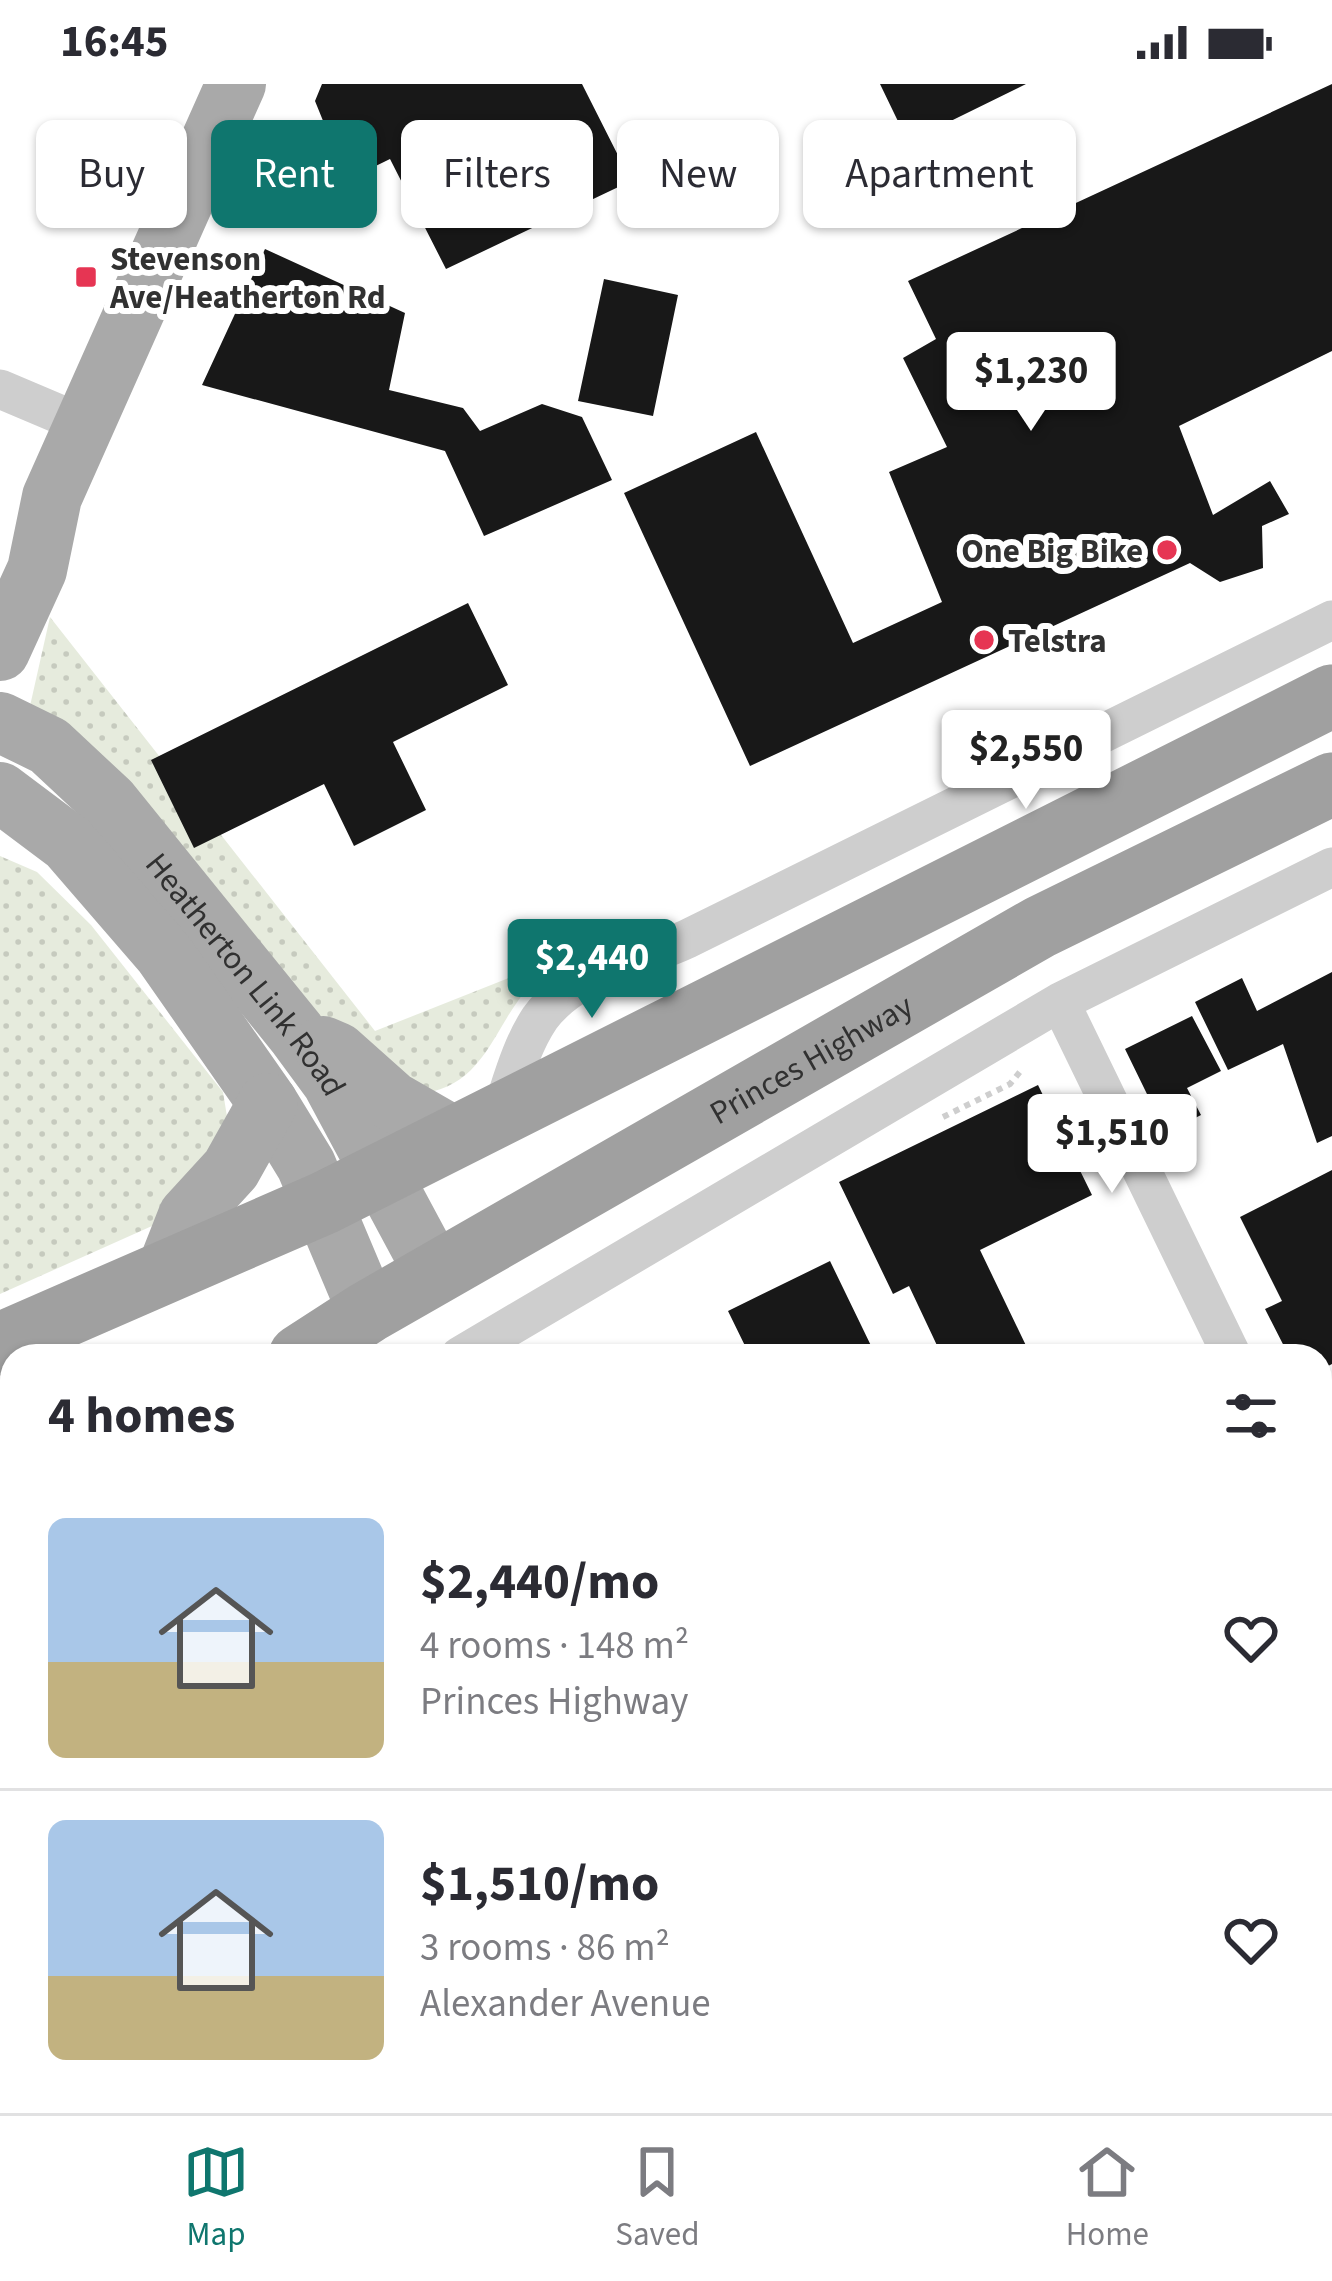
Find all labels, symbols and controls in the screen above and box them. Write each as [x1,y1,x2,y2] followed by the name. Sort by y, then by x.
[60,10,169,74] text: 16:45
[36,120,187,228] chip: Buy
[211,120,377,228] chip: Rent
[401,120,593,228] chip: Filters
[617,120,779,228] chip: New
[803,120,1076,228] chip: Apartment
[109,236,386,321] place label: Stevenson Ave/Heatherton Rd
[73,264,99,290] marker: Stevenson Ave/Heatherton Rd
[933,332,1129,434] pin: $1,230
[974,343,1088,399] text: $1,230
[961,528,1143,575] place label: One Big Bike
[1154,537,1180,563] marker: One Big Bike
[1008,618,1107,665] place label: Telstra
[971,627,997,653] marker: Telstra
[928,710,1124,812] pin: $2,550
[969,721,1083,777] text: $2,550
[134,843,357,1105] street label: Heatherton Link Road
[494,919,690,1021] pin: $2,440
[535,930,649,986] text: $2,440
[701,983,922,1137] street label: Princes Highway
[1014,1094,1210,1196] pin: $1,510
[1055,1105,1169,1161] text: $1,510
[48,1380,235,1452] text: 4 homes
[1218,1383,1284,1449] icon: filters
[420,1546,659,1618] text: $2,440/mo
[144,1566,288,1710] icon: home
[1218,1605,1284,1671] icon: heart
[420,1618,689,1674] text: 4 rooms · 148 m²
[420,1674,688,1730] text: Princes Highway
[420,1848,659,1920] text: $1,510/mo
[144,1868,288,2012] icon: home
[1218,1907,1284,1973] icon: heart
[420,1920,670,1976] text: 3 rooms · 86 m²
[420,1976,711,2032] text: Alexander Avenue
[183,2139,249,2258] tab: Map
[615,2139,700,2258] tab: Saved
[1066,2139,1149,2258] tab: Home

